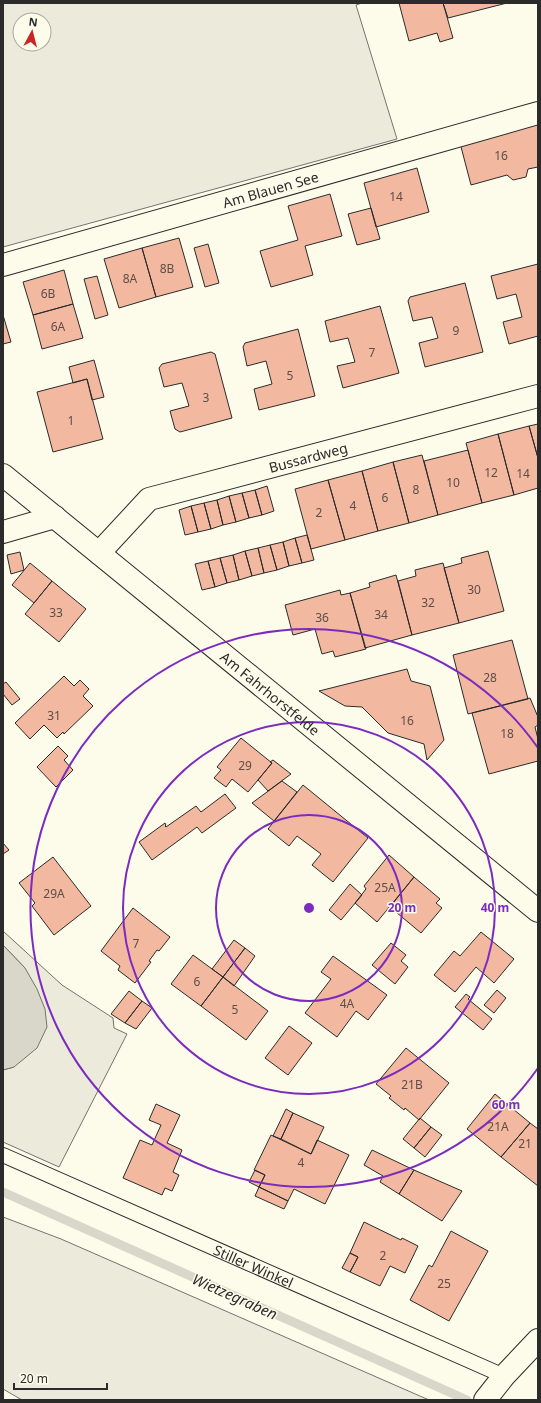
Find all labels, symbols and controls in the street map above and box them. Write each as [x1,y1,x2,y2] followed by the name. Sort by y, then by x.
[12,12,52,52] north arrow
[28,14,39,30] text: N
[494,147,508,164] house number: 16
[220,166,321,212] street label: Am Blauen See
[389,188,403,205] house number: 14
[160,260,175,277] house number: 8B
[123,270,138,287] house number: 8A
[41,285,56,302] house number: 6B
[51,318,66,335] house number: 6A
[453,322,460,339] house number: 9
[369,344,376,361] house number: 7
[287,367,294,384] house number: 5
[203,389,210,406] house number: 3
[68,412,74,429] house number: 1
[266,437,349,476] street label: Bussardweg
[484,464,498,481] house number: 12
[516,465,530,482] house number: 14
[446,474,460,491] house number: 10
[413,481,420,498] house number: 8
[382,489,389,506] house number: 6
[350,497,357,514] house number: 4
[316,504,323,521] house number: 2
[467,581,481,598] house number: 30
[421,594,435,611] house number: 32
[49,604,63,621] house number: 33
[374,606,388,623] house number: 34
[315,609,329,626] house number: 36
[217,647,324,739] street label: Am Fahrhorstfelde
[483,669,497,686] house number: 28
[47,707,61,724] house number: 31
[400,712,414,729] house number: 16
[500,725,514,742] house number: 18
[238,757,252,774] house number: 29
[374,879,396,896] house number: 25A
[43,885,65,902] house number: 29A
[388,899,416,916] text: 20 m
[481,899,509,916] text: 40 m
[302,901,316,915] centre of rings
[133,935,140,952] house number: 7
[194,973,201,990] house number: 6
[340,995,355,1012] house number: 4A
[232,1001,239,1018] house number: 5
[401,1076,423,1093] house number: 21B
[492,1096,520,1113] text: 60 m
[487,1118,509,1135] house number: 21A
[518,1135,532,1152] house number: 21
[298,1154,305,1171] house number: 4
[211,1240,297,1291] street label: Stiller Winkel
[380,1247,387,1264] house number: 2
[189,1268,281,1324] water label: Wietzegraben
[437,1275,451,1292] house number: 25
[14,1365,107,1391] scale bar
[20,1370,48,1387] text: 20 m

